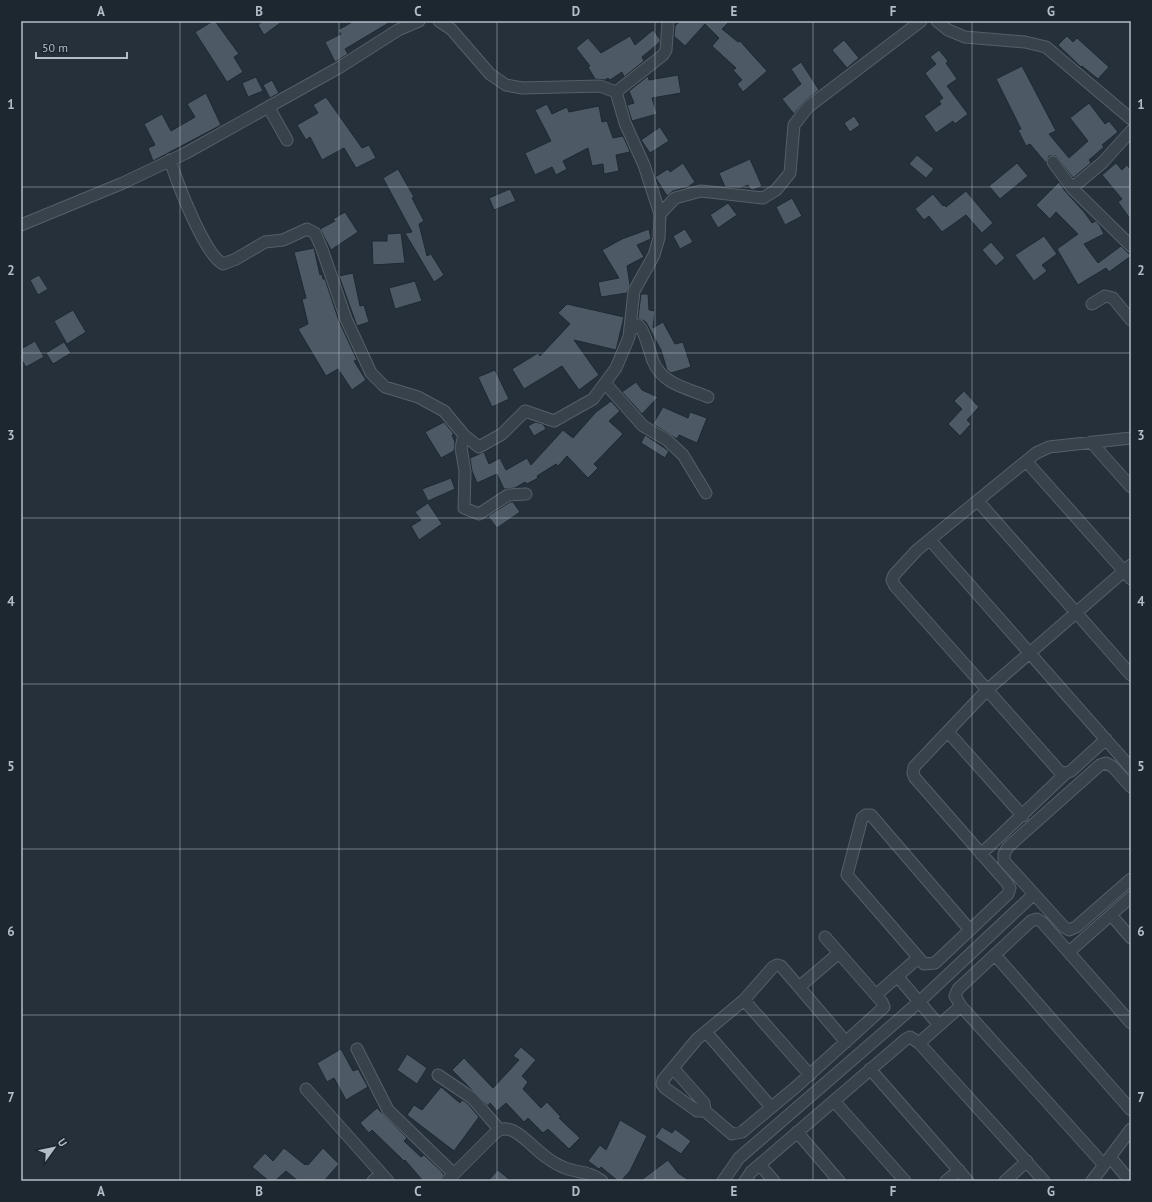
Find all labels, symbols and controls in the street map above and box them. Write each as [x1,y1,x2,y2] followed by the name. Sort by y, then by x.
[97,3,105,20] text: A
[255,3,263,20] text: B
[414,3,422,20] text: C
[572,3,580,20] text: D
[731,3,738,20] text: E
[890,3,897,20] text: F
[1047,3,1055,20] text: G
[36,34,127,60] scale bar
[42,40,68,55] text: 50 m
[7,96,15,113] text: 1
[1137,96,1145,113] text: 1
[7,262,15,279] text: 2
[1137,262,1145,279] text: 2
[7,427,15,444] text: 3
[1137,427,1145,444] text: 3
[7,593,15,610] text: 4
[1137,593,1145,610] text: 4
[7,758,15,775] text: 5
[1137,758,1145,775] text: 5
[7,923,15,940] text: 6
[1137,923,1145,940] text: 6
[7,1089,15,1106] text: 7
[1137,1089,1145,1106] text: 7
[34,1128,74,1168] north arrow
[55,1136,70,1149] text: U
[97,1183,105,1200] text: A
[255,1183,263,1200] text: B
[414,1183,422,1200] text: C
[572,1183,580,1200] text: D
[731,1183,738,1200] text: E
[890,1183,897,1200] text: F
[1047,1183,1055,1200] text: G

